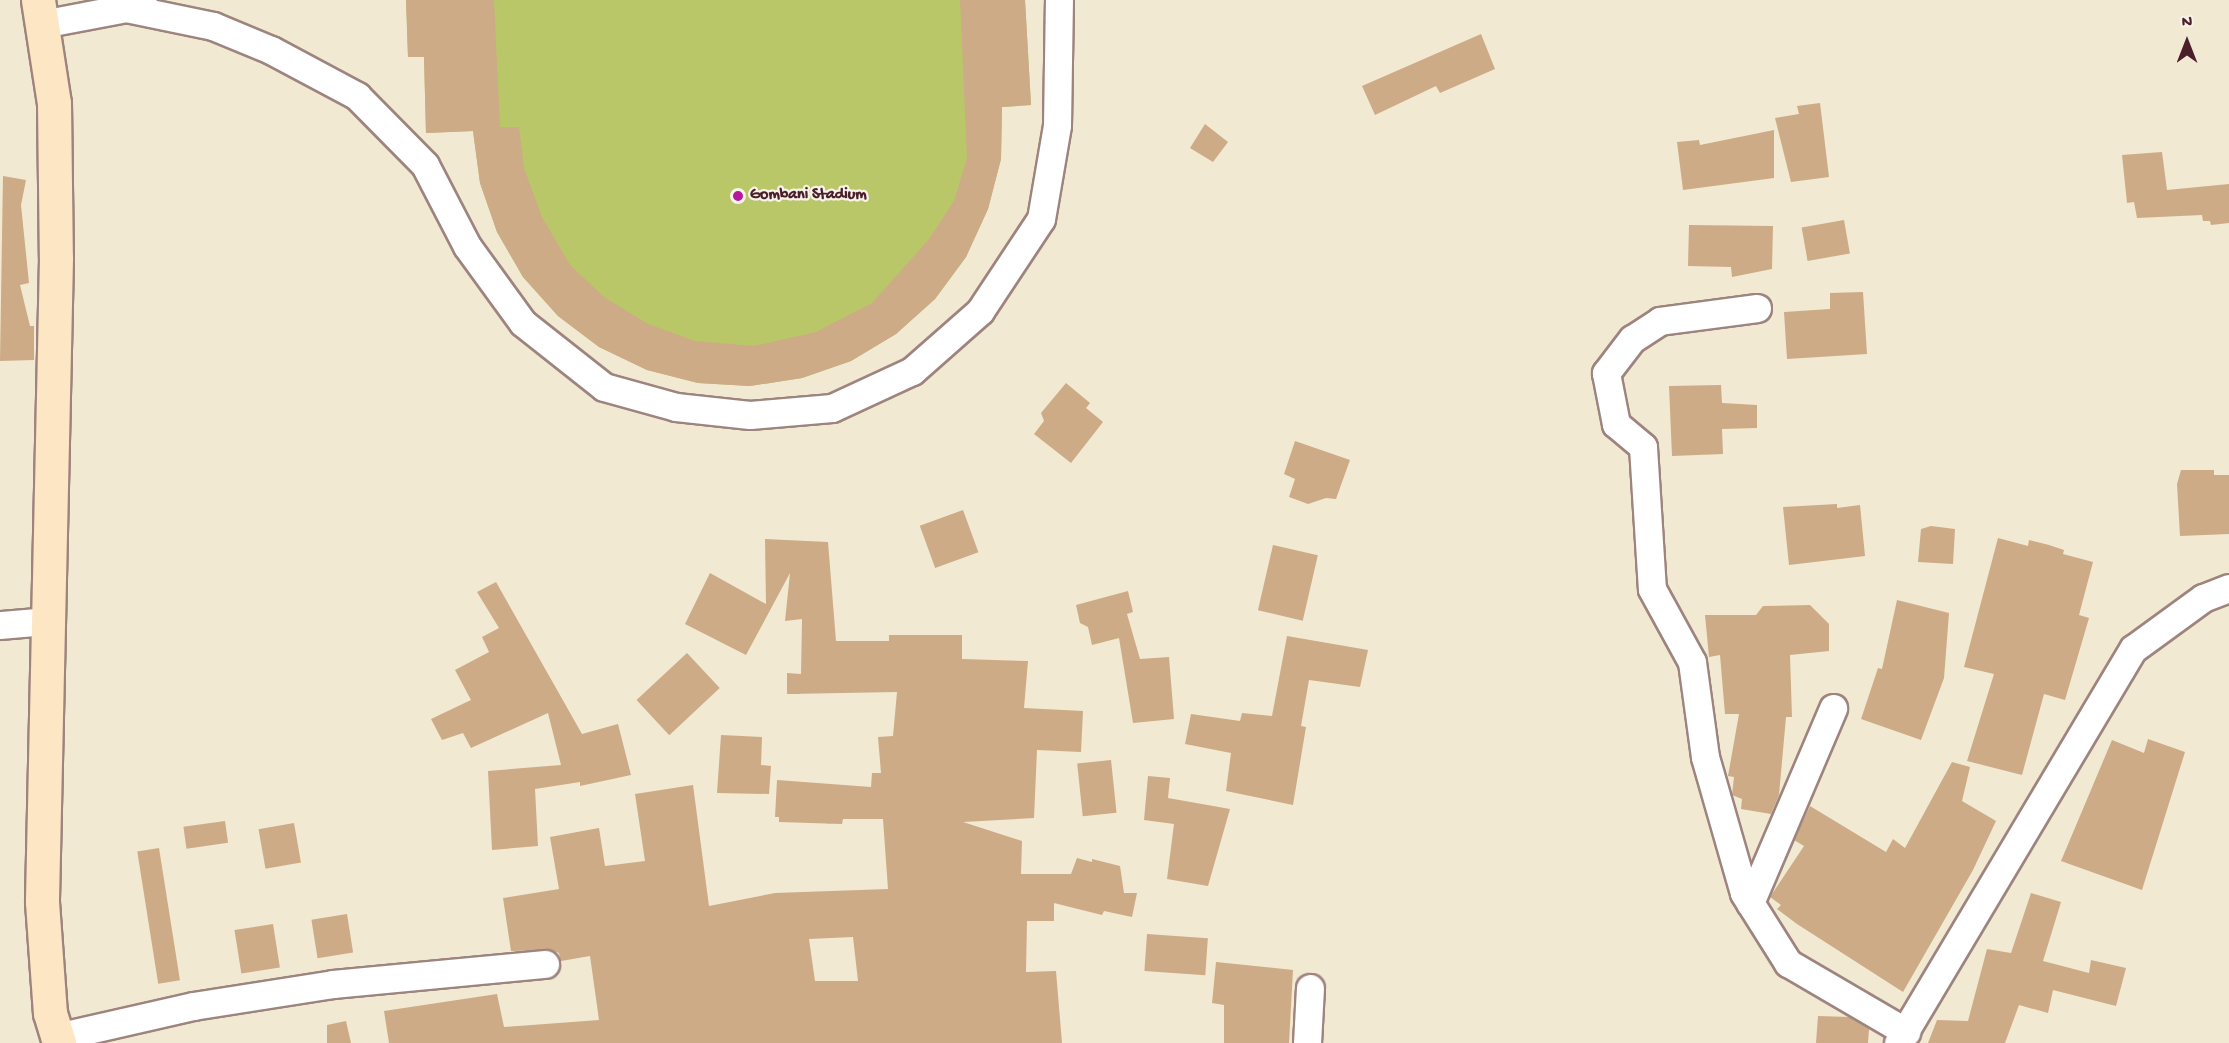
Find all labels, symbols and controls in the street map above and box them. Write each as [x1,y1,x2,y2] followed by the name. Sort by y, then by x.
[2157,12,2217,72] north arrow
[2182,14,2192,33] text: N
[750,186,866,206] place label: Gombani Stadium
[731,189,745,203] marker: Gombani Stadium

